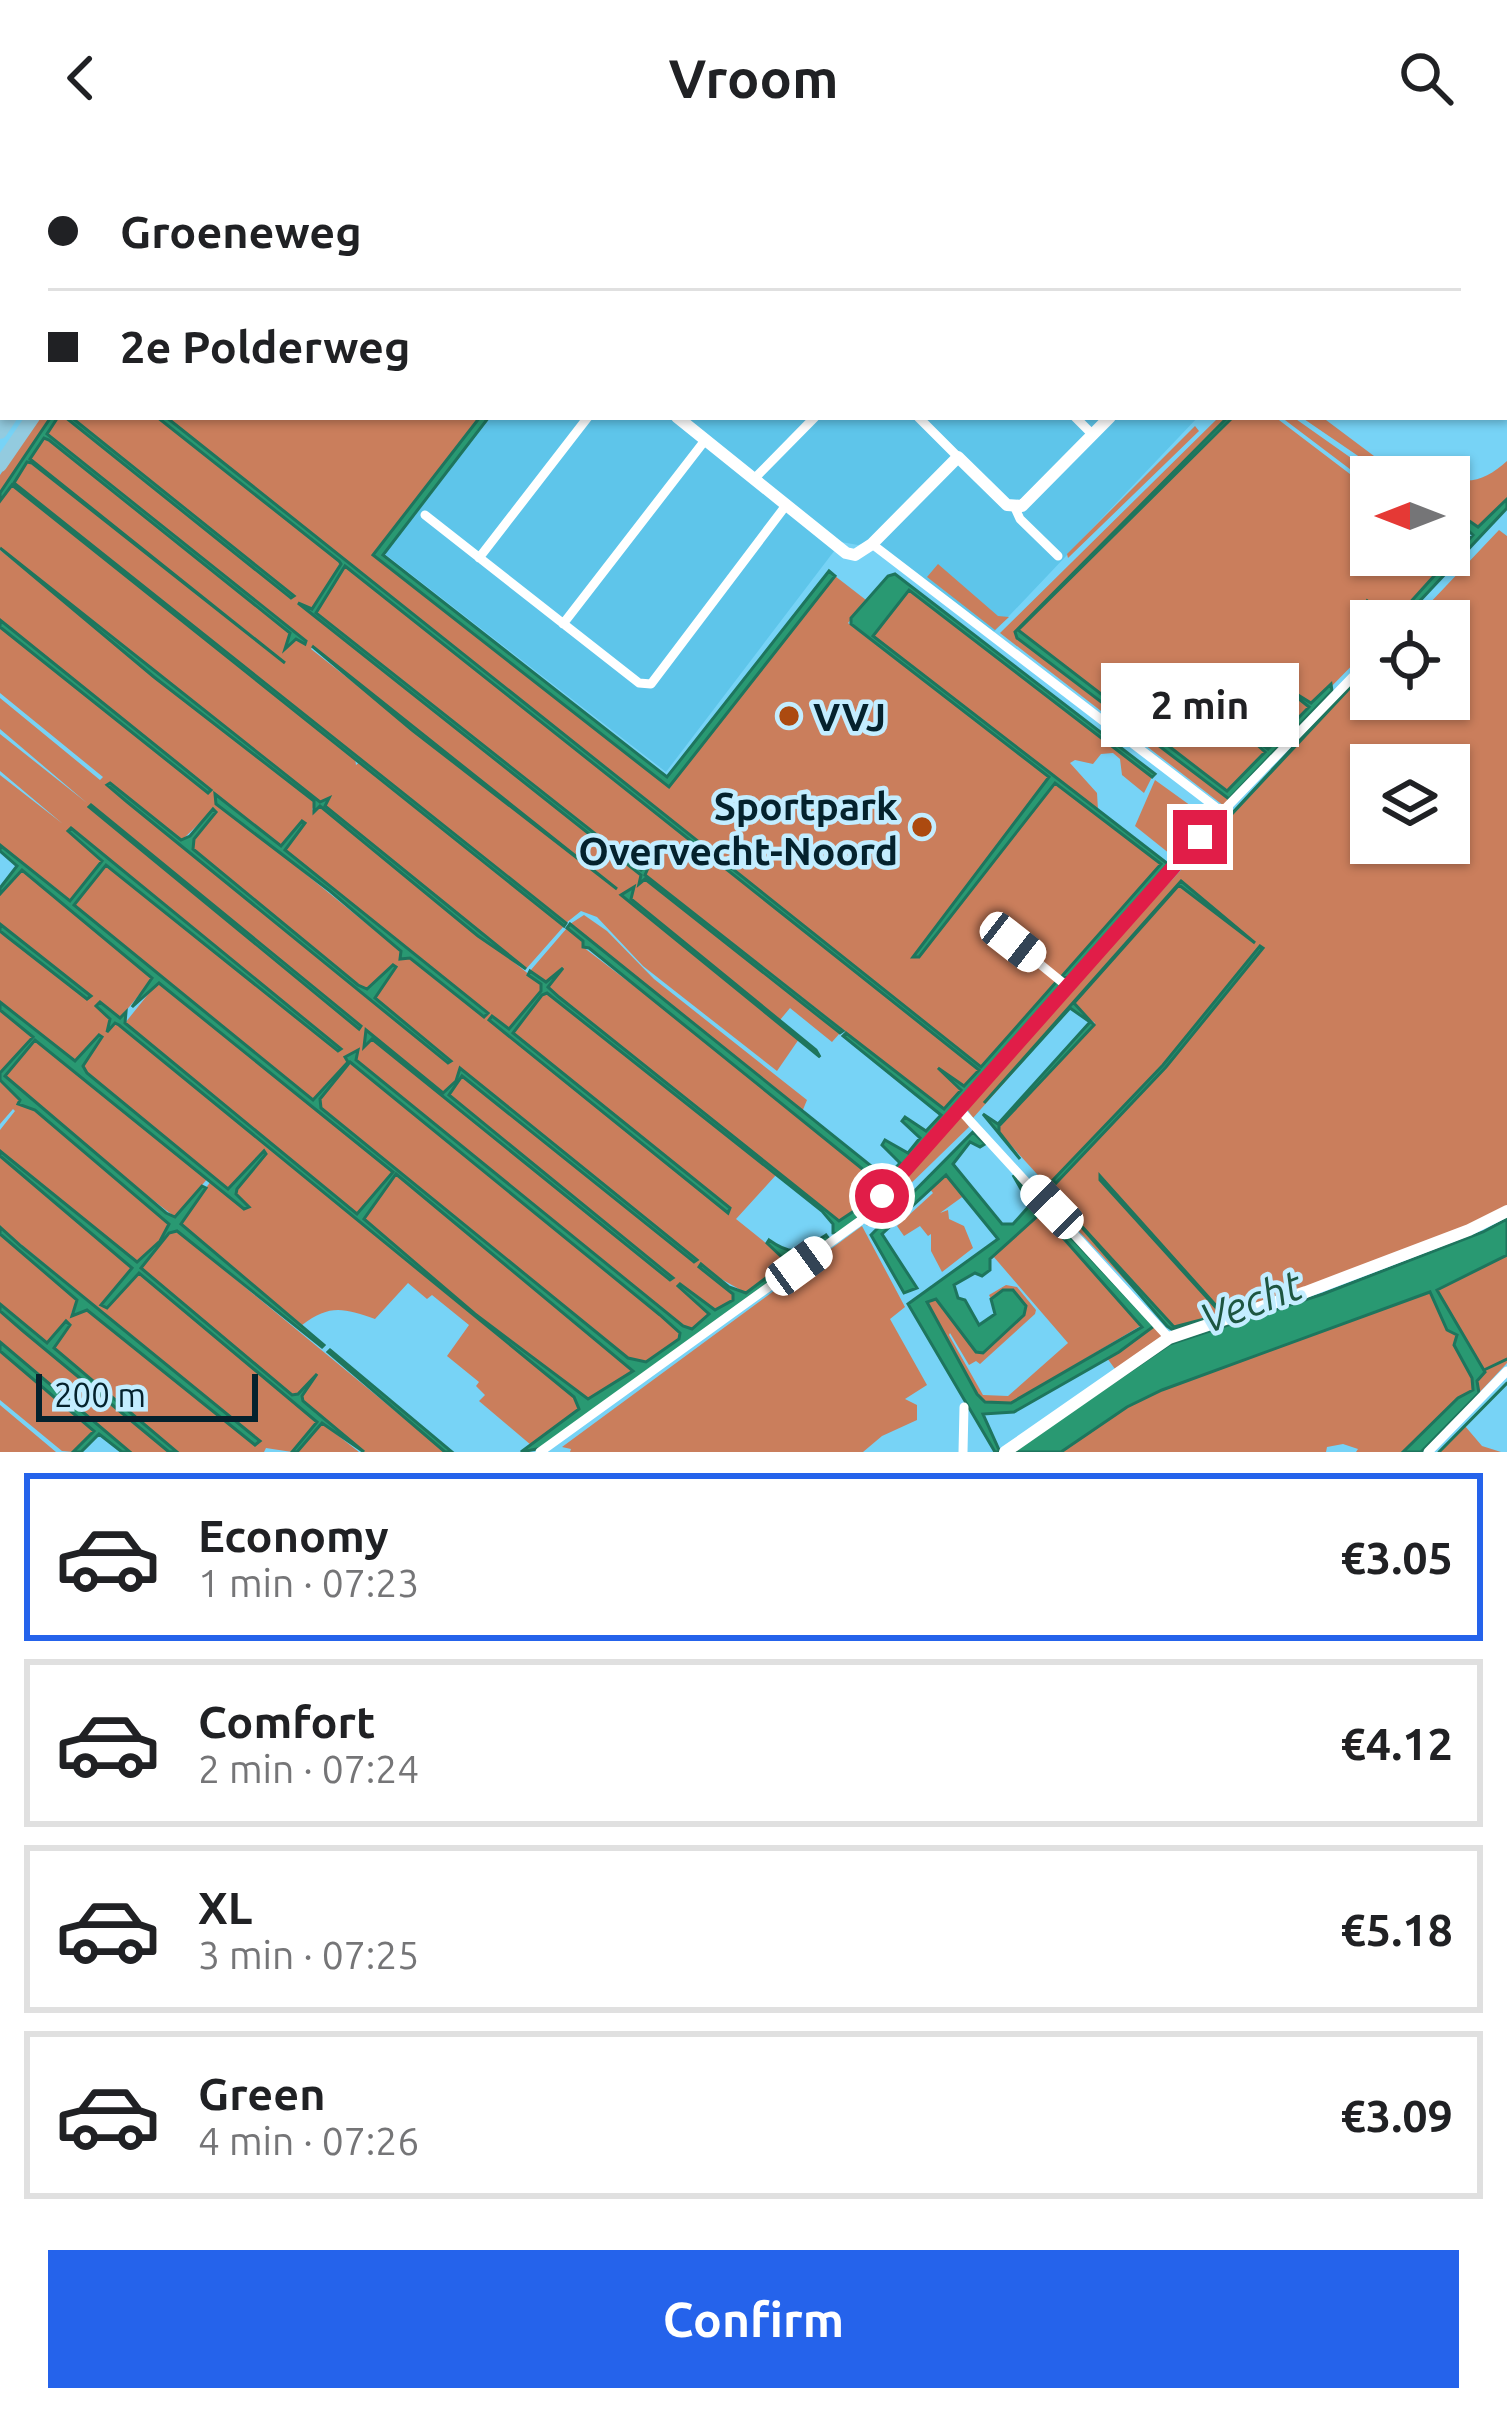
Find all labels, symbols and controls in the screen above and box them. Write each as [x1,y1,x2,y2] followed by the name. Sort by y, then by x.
[48,45,114,111] icon: back
[1393,45,1459,111] icon: search
[669,48,838,108] text: Vroom
[120,206,362,257] text: Groeneweg
[120,321,410,372] text: 2e Polderweg
[1350,456,1470,576] north arrow
[1350,456,1470,864] map controls
[1350,600,1470,720] button: locate
[1101,663,1299,747] callout: 2 min
[1151,683,1249,726] text: 2 min
[813,695,886,738] place label: VVJ
[776,703,802,729] marker: VVJ
[1350,744,1470,864] button: layers
[578,784,898,872] place label: Sportpark Overvecht-Noord
[1173,810,1227,864] route end
[909,814,935,840] marker: Sportpark Overvecht-Noord
[974,906,1052,978] car
[855,1169,909,1223] route start
[1014,1169,1090,1245] car
[759,1230,839,1302] car
[1194,1260,1309,1342] water label: Vecht
[36,1368,258,1421] scale bar
[54,1376,146,1413] text: 200 m
[54,1503,162,1611] icon: car
[198,1510,389,1561] text: Economy
[1340,1532,1453,1583] text: €3.05
[198,1561,419,1604] text: 1 min · 07:23
[54,1689,162,1797] icon: car
[198,1696,375,1747] text: Comfort
[1340,1718,1453,1769] text: €4.12
[198,1747,419,1790] text: 2 min · 07:24
[54,1875,162,1983] icon: car
[198,1882,252,1933] text: XL
[1340,1904,1453,1955] text: €5.18
[198,1933,419,1976] text: 3 min · 07:25
[54,2061,162,2169] icon: car
[198,2068,325,2119] text: Green
[1340,2090,1453,2141] text: €3.09
[198,2119,419,2162] text: 4 min · 07:26
[48,2250,1459,2388] button: Confirm

